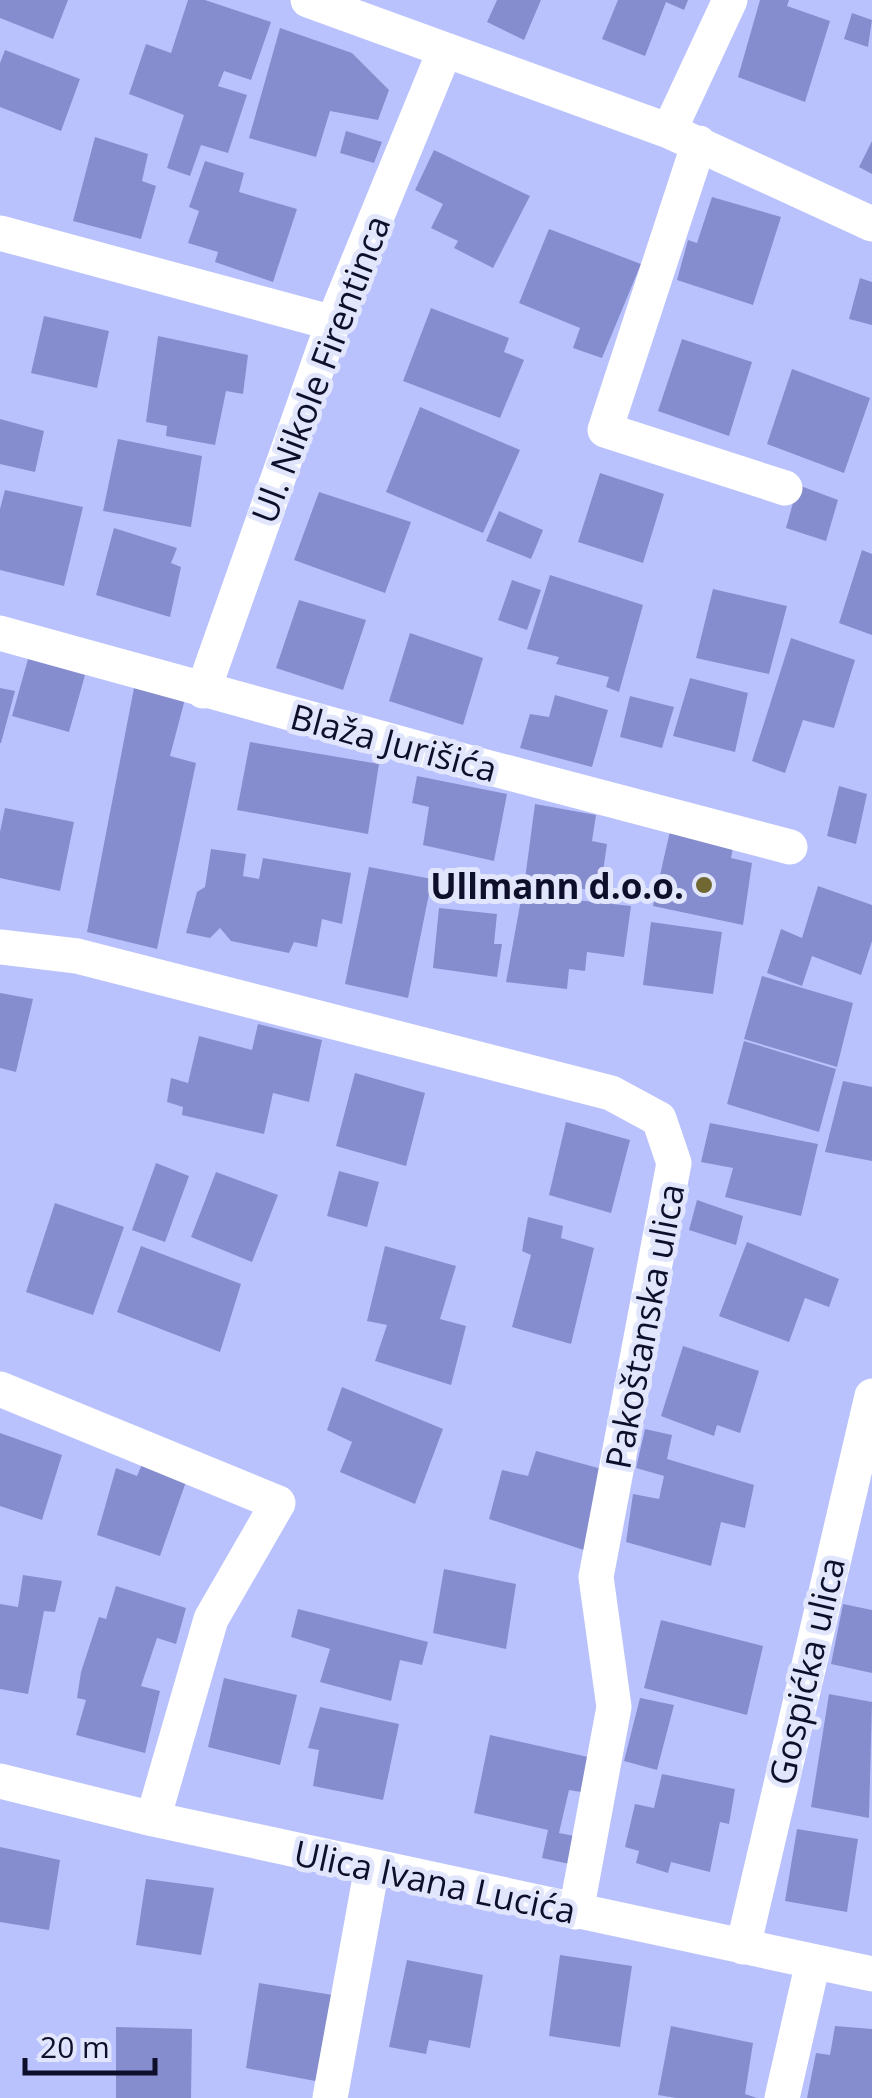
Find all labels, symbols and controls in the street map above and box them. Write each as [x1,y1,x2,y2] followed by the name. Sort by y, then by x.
[240,208,400,530] street label: Ul. Nikole Firentinca
[286,692,502,792] street label: Blaža Jurišića
[430,862,684,909] place label: Ullmann d.o.o.
[693,874,715,896] marker: Ullmann d.o.o.
[593,1180,695,1472] street label: Pakoštanska ulica
[757,1552,855,1790] street label: Gospićka ulica
[290,1828,580,1934] street label: Ulica Ivana Lucića
[25,2013,155,2075] scale bar
[40,2026,110,2067] text: 20 m

